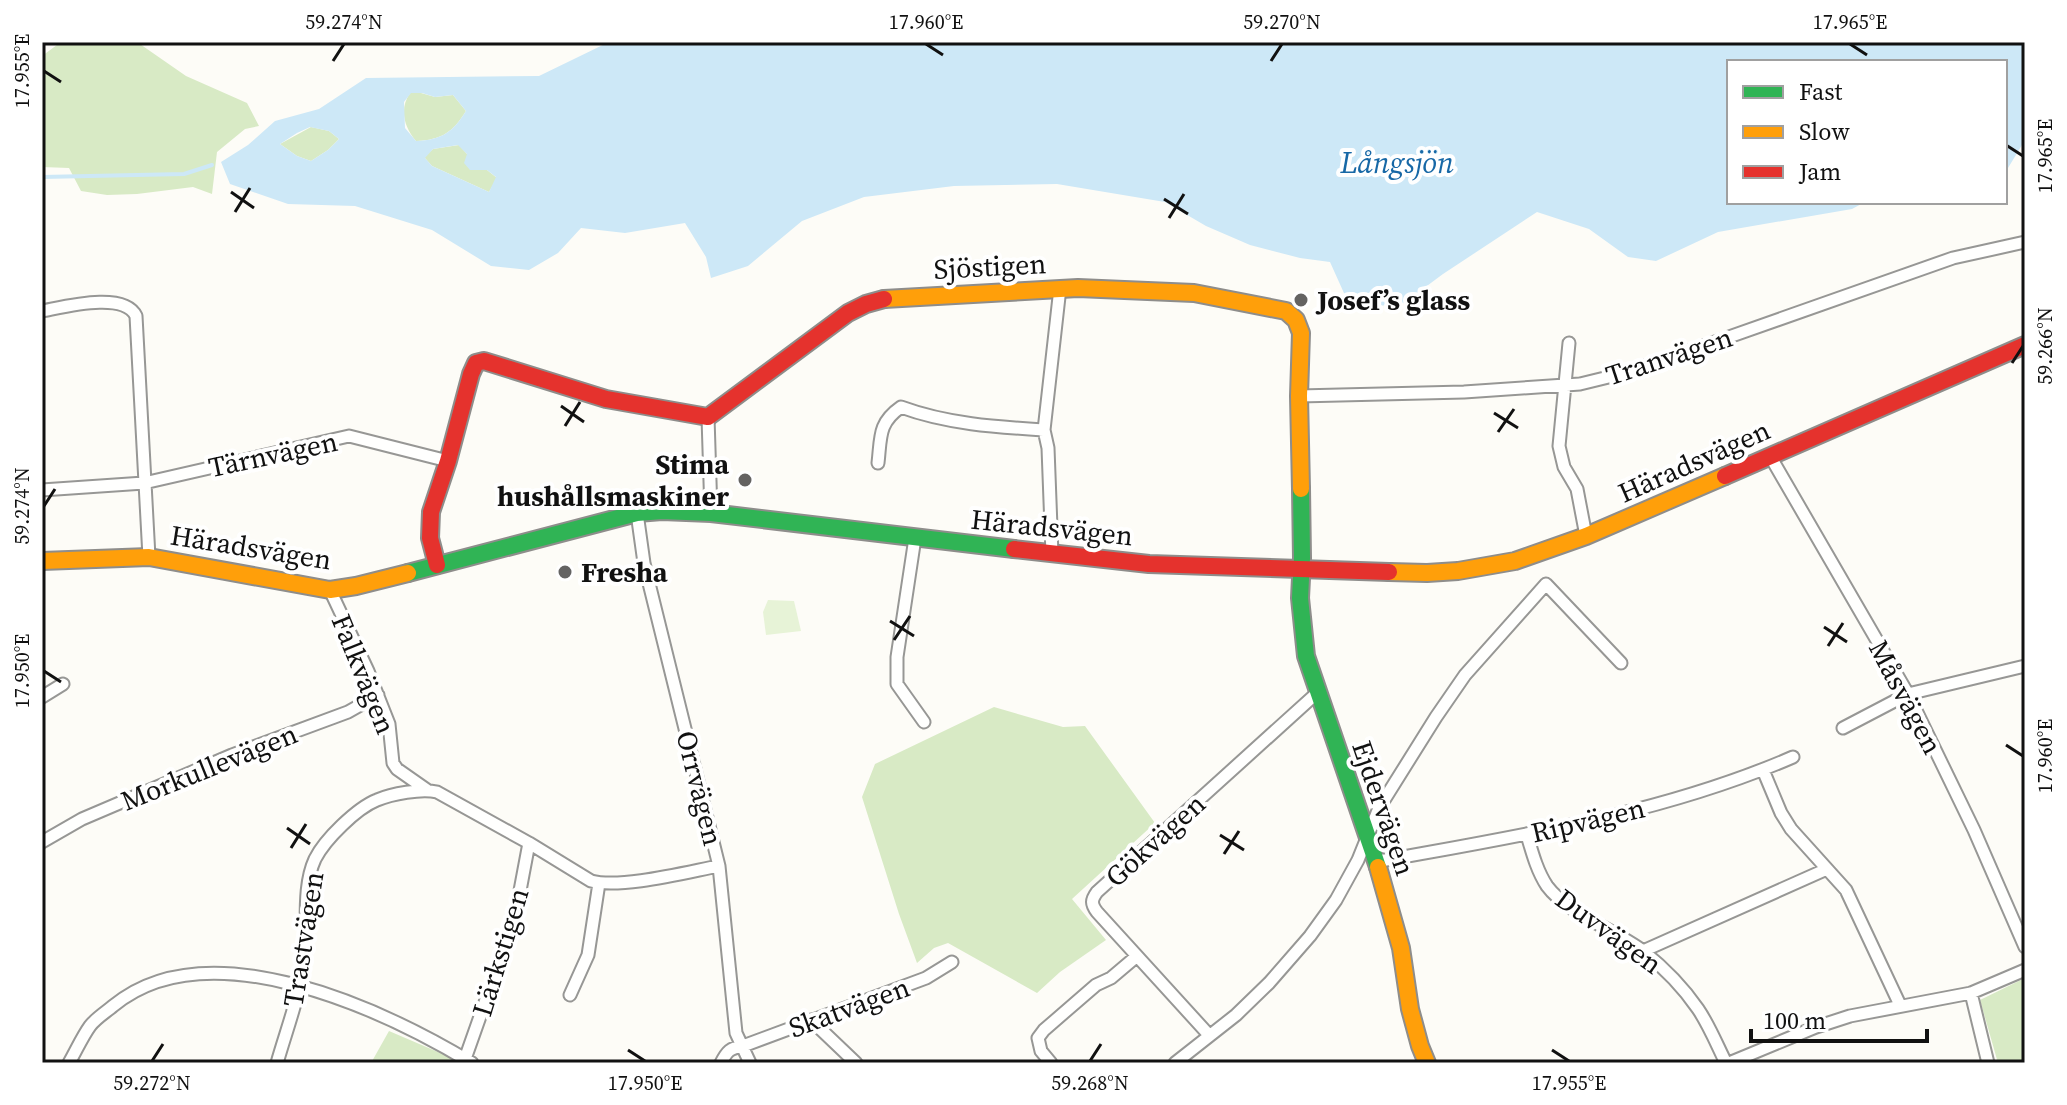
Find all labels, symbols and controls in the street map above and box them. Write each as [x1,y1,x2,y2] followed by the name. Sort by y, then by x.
[305,8,383,36] text: 59.274°N
[889,8,963,36] text: 17.960°E
[1243,8,1321,36] text: 59.270°N
[1813,8,1887,36] text: 17.965°E
[8,34,36,108] text: 17.955°E
[1727,60,2007,204] legend
[1799,75,1843,108] text: Fast
[1799,115,1850,148] text: Slow
[2031,119,2059,193] text: 17.965°E
[1339,142,1454,183] water label: Långsjön
[1798,155,1841,188] text: Jam
[933,244,1047,288] street label: Sjöstigen
[1315,281,1470,319] place label: Josef’s glass
[1292,291,1310,309] marker: Josef’s glass
[2031,307,2059,385] text: 59.266°N
[1601,318,1737,394] street label: Tranvägen
[1612,411,1776,511] street label: Häradsvägen
[205,422,341,486] street label: Tärnvägen
[497,445,729,515] place label: Stima hushållsmaskiner
[8,467,36,545] text: 59.274°N
[736,471,754,489] marker: Stima hushållsmaskiner
[969,500,1135,554] street label: Häradsvägen
[168,516,334,578] street label: Häradsvägen
[581,553,668,591] place label: Fresha
[556,563,574,581] marker: Fresha
[323,608,405,740] street label: Falkvägen
[1860,633,1952,761] street label: Måsvägen
[8,634,36,708] text: 17.950°E
[115,714,303,820] street label: Morkullevägen
[2031,719,2059,793] text: 17.960°E
[667,727,733,849] street label: Orrvägen
[1343,736,1425,880] street label: Ejdervägen
[1097,785,1213,895] street label: Gökvägen
[1527,788,1649,852] street label: Ripvägen
[274,869,332,1009] street label: Trastvägen
[1548,879,1670,983] street label: Duvvägen
[462,883,538,1021] street label: Lärkstigen
[783,968,915,1046] street label: Skatvägen
[1751,993,1927,1043] scale bar
[1763,1004,1826,1037] text: 100 m
[113,1069,191,1097] text: 59.272°N
[608,1069,682,1097] text: 17.950°E
[1051,1069,1129,1097] text: 59.268°N
[1532,1069,1606,1097] text: 17.955°E

